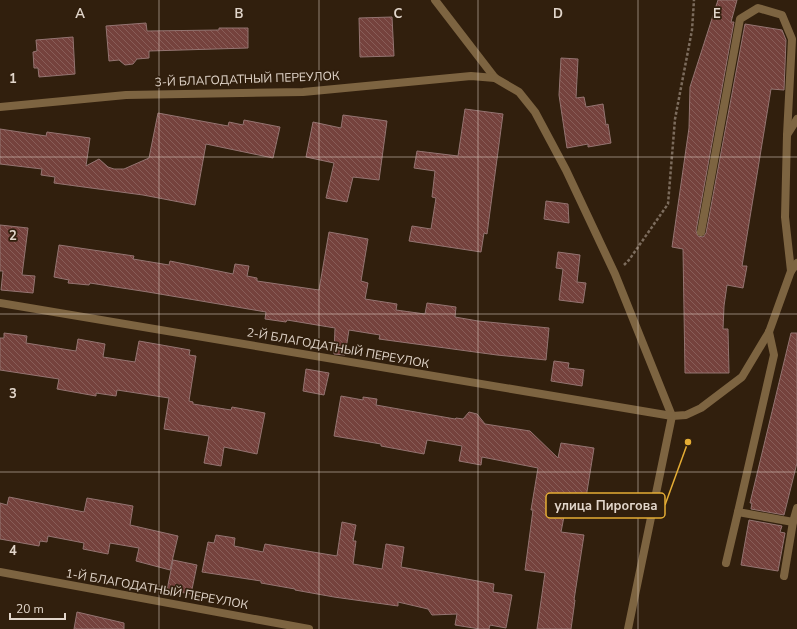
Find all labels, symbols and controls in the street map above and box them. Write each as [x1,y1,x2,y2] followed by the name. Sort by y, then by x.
[75,5,85,23] text: A
[235,5,244,23] text: B
[394,5,403,23] text: C
[553,5,563,23] text: D
[713,5,721,23] text: E
[154,68,340,90] street label: 3-Й БЛАГОДАТНЫЙ ПЕРЕУЛОК
[9,70,17,88] text: 1
[9,227,17,245] text: 2
[246,324,431,372] street label: 2-Й БЛАГОДАТНЫЙ ПЕРЕУЛОК
[9,385,17,403] text: 3
[546,493,665,518] callout: улица Пирогова
[555,497,657,515] text: улица Пирогова
[9,542,17,560] text: 4
[65,565,250,613] street label: 1-Й БЛАГОДАТНЫЙ ПЕРЕУЛОК
[10,595,65,621] scale bar
[16,601,44,617] text: 20 m

